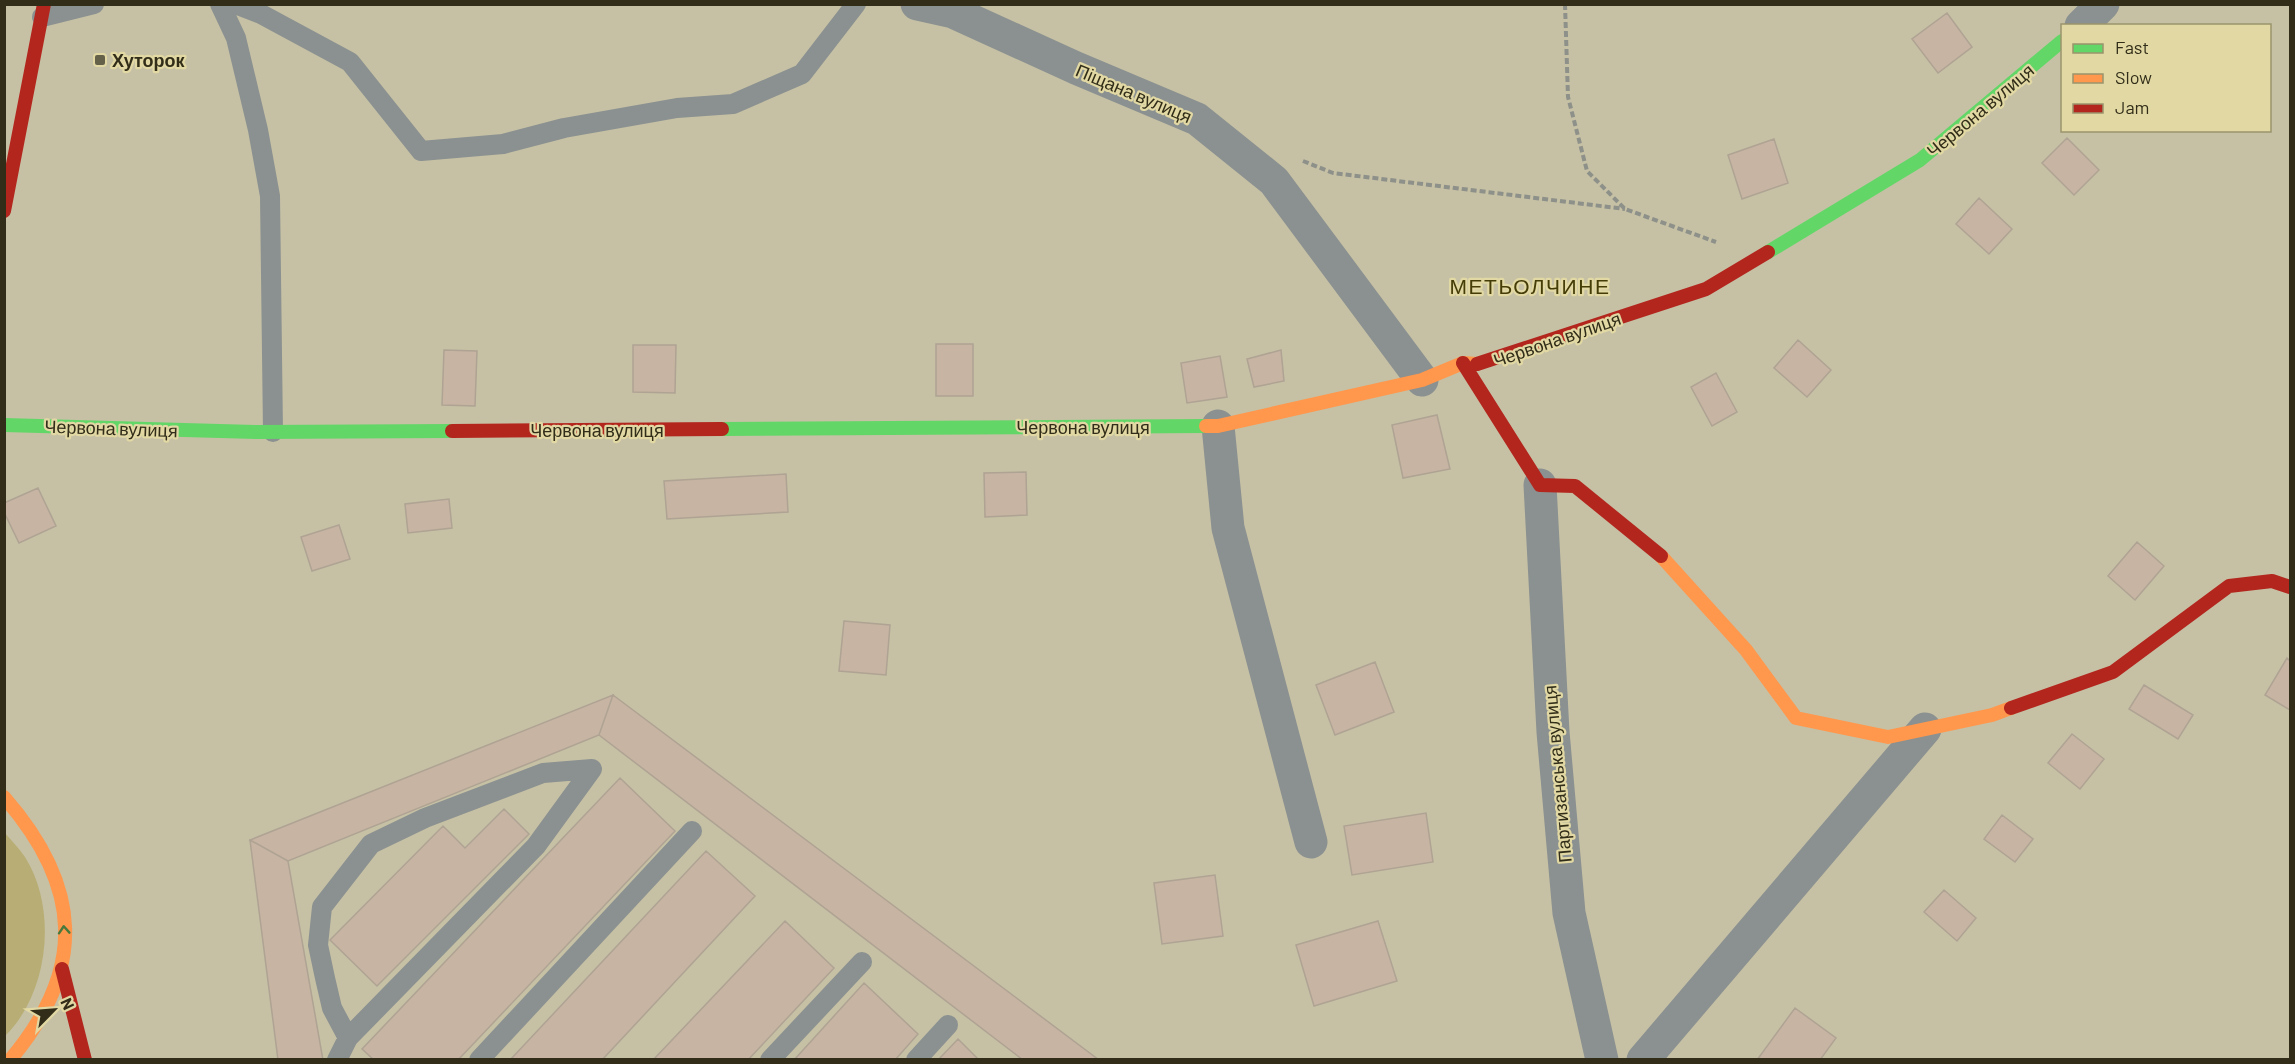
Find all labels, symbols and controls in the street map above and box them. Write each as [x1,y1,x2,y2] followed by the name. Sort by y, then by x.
[2061,24,2271,132] legend
[2115,36,2149,58] text: Fast
[112,49,186,71] place label: Хуторок
[93,53,107,67] marker: Хуторок
[1073,59,1195,127] street label: Піщана вулиця
[1922,59,2038,161] street label: Червона вулиця
[2115,66,2152,88] text: Slow
[2115,96,2149,118] text: Jam
[1450,273,1610,298] district label: МЕТЬОЛЧИНЕ
[1490,307,1624,371] street label: Червона вулиця
[44,415,178,441] street label: Червона вулиця
[1016,416,1150,438] street label: Червона вулиця
[530,419,664,441] street label: Червона вулиця
[1538,685,1576,863] street label: Партизанська вулиця
[58,926,71,935] one-way arrow
[24,980,84,1040] north arrow
[57,995,79,1012] text: N

